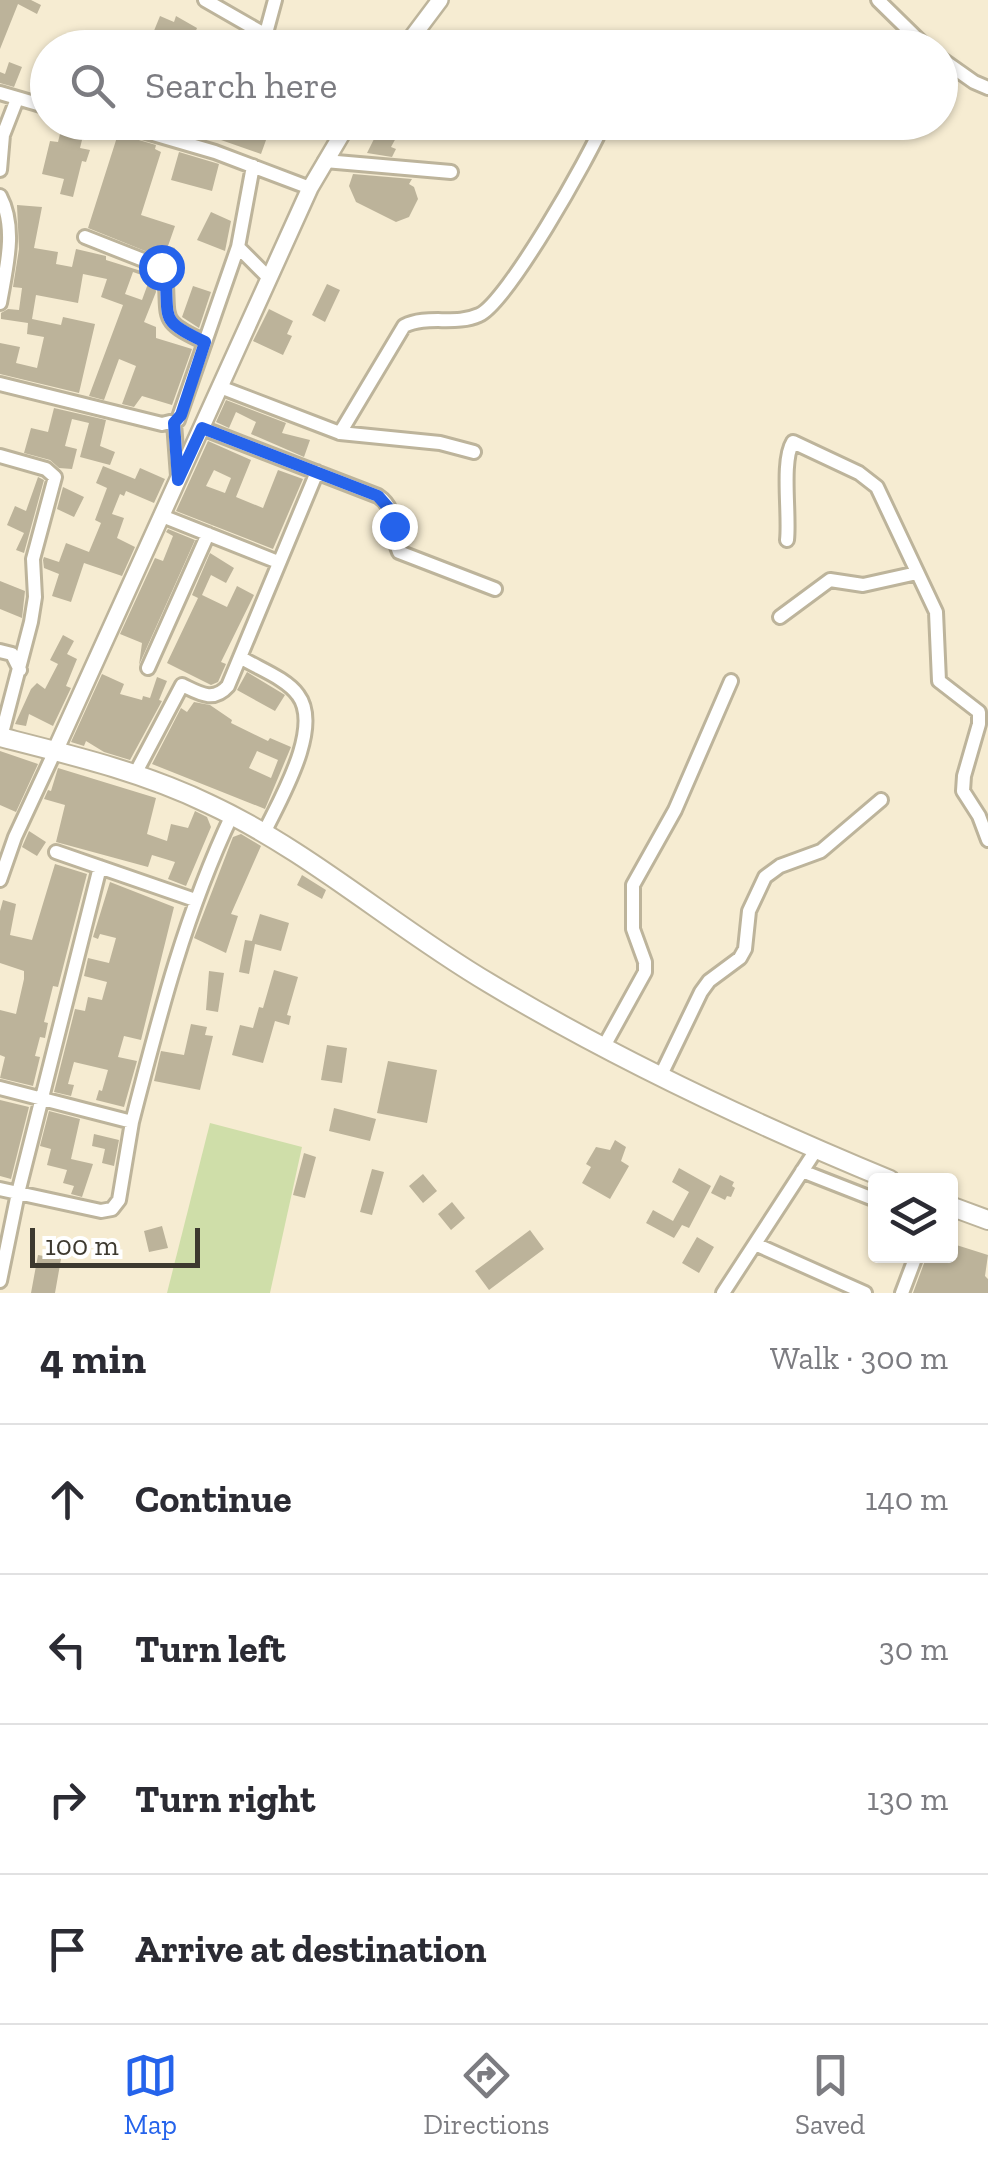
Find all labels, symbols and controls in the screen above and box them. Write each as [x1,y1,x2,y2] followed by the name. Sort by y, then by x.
[30,30,958,140] search box
[65,58,120,113] icon: search
[145,62,337,108] text: Search here
[139,245,185,291] route start
[372,504,418,550] route end
[868,1173,958,1263] map controls
[868,1173,958,1263] button: layers
[30,1223,200,1268] scale bar
[45,1229,119,1262] text: 100 m
[40,1333,146,1384] text: 4 min
[770,1339,948,1377] text: Walk · 300 m
[40,1472,95,1527] icon: ahead
[135,1476,292,1522] text: Continue
[865,1480,948,1518] text: 140 m
[40,1622,95,1677] icon: left
[135,1626,286,1672] text: Turn left
[879,1630,948,1668] text: 30 m
[40,1772,95,1827] icon: right
[135,1776,315,1822] text: Turn right
[867,1780,948,1818] text: 130 m
[40,1922,95,1977] icon: arrive
[135,1926,486,1972] text: Arrive at destination
[123,2048,178,2141] tab: Map
[423,2048,550,2141] tab: Directions
[795,2048,865,2141] tab: Saved

